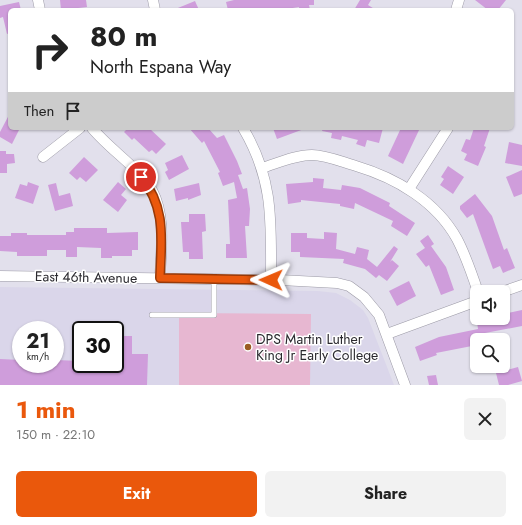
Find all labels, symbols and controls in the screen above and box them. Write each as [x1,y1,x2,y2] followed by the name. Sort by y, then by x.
[90,16,157,57] text: 80 m
[24,24,76,76] icon: right
[90,54,231,80] text: North Espana Way
[24,100,54,122] text: Then
[62,100,84,122] icon: arrive
[124,160,158,194] pin
[130,166,152,188] icon: arrive
[250,259,292,301] position arrow
[35,266,137,288] street label: East 46th Avenue
[470,285,510,373] map controls
[470,285,510,325] button: sound
[72,321,124,373] speed limit sign: 30
[26,327,50,356] text: 21
[256,329,378,365] place label: DPS Martin Luther King Jr Early College
[470,333,510,373] button: search
[243,342,253,352] marker: DPS Martin Luther King Jr Early College
[27,349,49,364] text: km/h
[16,392,76,427] text: 1 min
[464,398,506,440] button: close
[16,425,95,444] text: 150 m · 22:10
[16,471,257,517] button: Exit
[265,471,506,517] button: Share

